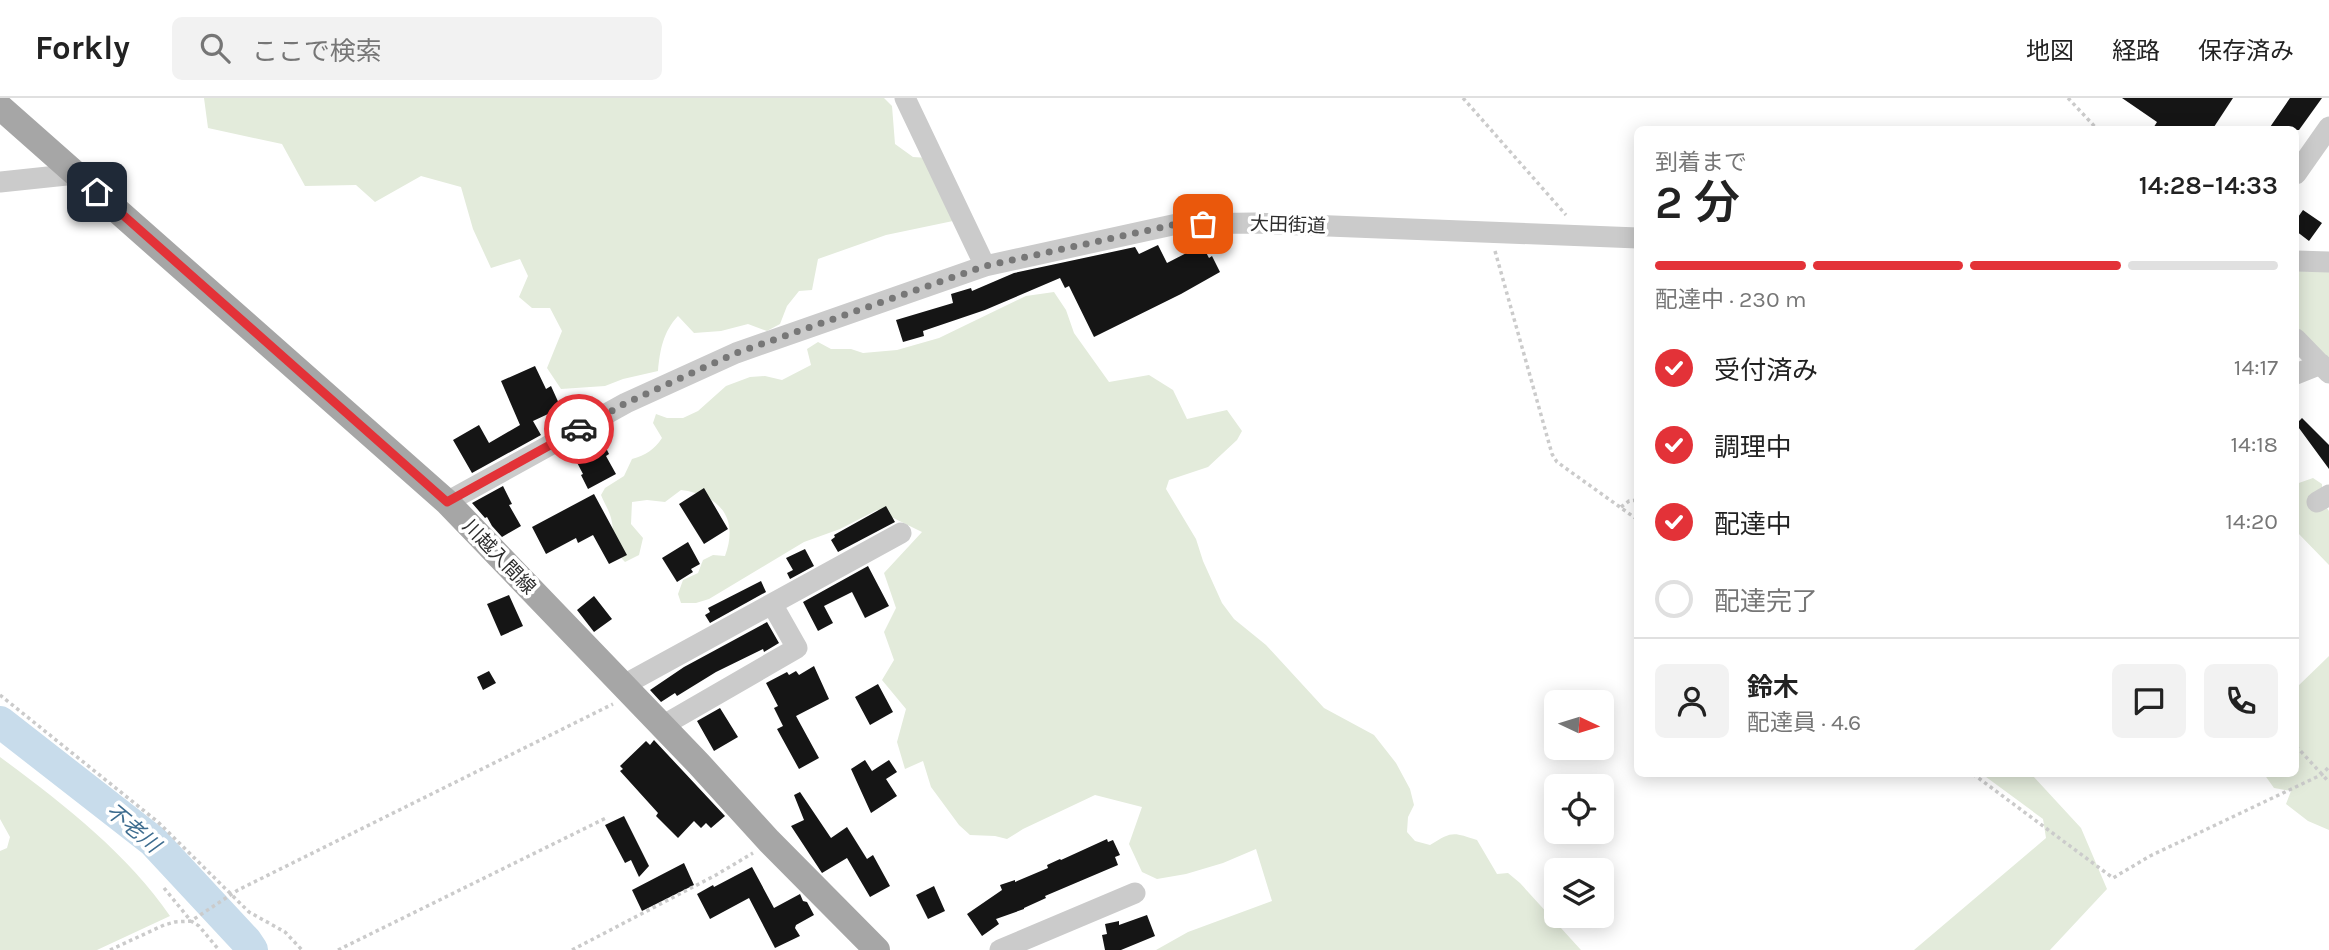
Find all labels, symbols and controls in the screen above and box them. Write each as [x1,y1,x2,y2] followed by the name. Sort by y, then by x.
[172,17,662,80] search box
[35,29,130,67] text: Forkly
[196,29,234,67] icon: search
[252,36,382,67] text: ここで検索
[2026,37,2074,65] text: 地図
[2112,37,2160,65] text: 経路
[2198,37,2294,65] text: 保存済み
[1655,149,1747,176] text: 到着まで
[67,162,127,222] pin
[2139,170,2278,201] text: 14:28–14:33
[78,173,116,211] icon: home
[1655,176,1740,230] text: 2 分
[1173,194,1233,254] pin
[1184,205,1222,243] icon: bag
[1250,213,1326,237] street label: 大田街道
[1655,286,1807,313] text: 配達中 · 230 m
[1655,349,1693,387] icon: check
[2234,354,2278,381] text: 14:17
[1714,355,1818,386] text: 受付済み
[544,394,614,464] courier
[560,410,598,448] icon: car
[1655,426,1693,464] icon: check
[2231,431,2278,458] text: 14:18
[1714,432,1792,463] text: 調理中
[1655,503,1693,541] icon: check
[2225,508,2278,535] text: 14:20
[1714,509,1792,540] text: 配達中
[458,515,540,599] street label: 川越入間線
[1714,586,1818,617] text: 配達完了
[1655,664,1729,738] button: person
[2112,664,2186,738] button: chat
[2204,664,2278,738] button: phone
[1747,672,1799,703] text: 鈴木
[1544,690,1614,760] north arrow
[1544,690,1614,928] map controls
[1747,709,1861,736] text: 配達員 · 4.6
[1544,774,1614,844] button: locate
[101,799,166,859] water label: 不老川
[1544,858,1614,928] button: layers

